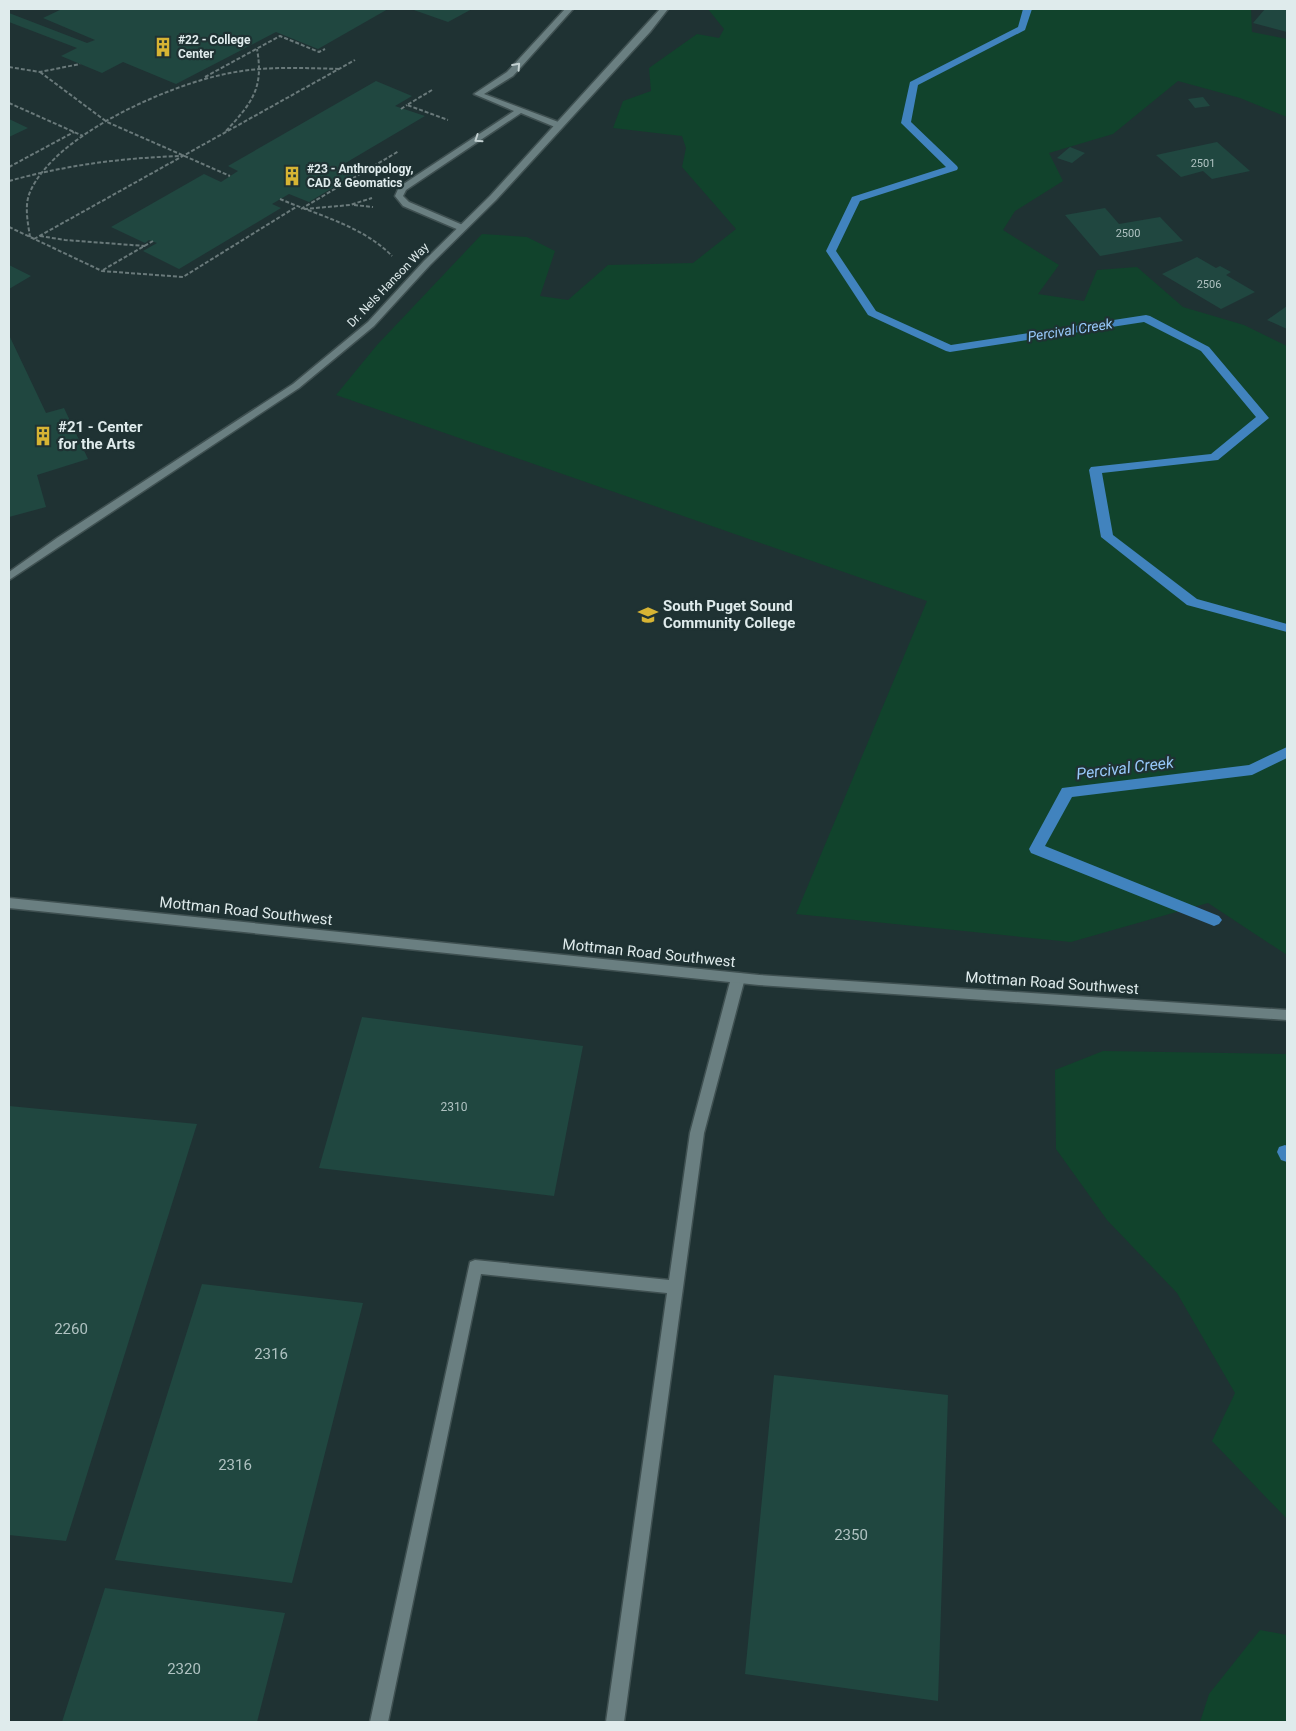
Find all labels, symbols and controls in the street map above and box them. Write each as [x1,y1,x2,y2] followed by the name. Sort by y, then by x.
[178,33,251,61] place label: #22 - College Center
[152,36,174,58] building icon: #22 - College Center
[512,63,521,72] one-way arrow
[474,132,483,142] one-way arrow
[1191,157,1215,170] house number: 2501
[307,162,413,190] place label: #23 - Anthropology, CAD & Geomatics
[281,165,303,187] building icon: #23 - Anthropology, CAD & Geomatics
[1116,227,1140,240] house number: 2500
[344,240,432,330] street label: Dr. Nels Hanson Way
[1197,278,1221,291] house number: 2506
[1026,315,1115,345] water label: Percival Creek
[58,418,143,453] place label: #21 - Center for the Arts
[32,425,54,447] building icon: #21 - Center for the Arts
[663,597,795,632] place label: South Puget Sound Community College
[637,604,659,626] school or university icon: South Puget Sound Community College
[1075,752,1176,783] water label: Percival Creek
[159,893,333,929] street label: Mottman Road Southwest
[562,935,736,971] street label: Mottman Road Southwest
[965,968,1139,998] street label: Mottman Road Southwest
[441,1100,468,1114] house number: 2310
[54,1320,88,1338] house number: 2260
[254,1345,288,1363] house number: 2316
[218,1456,252,1474] house number: 2316
[834,1526,868,1544] house number: 2350
[167,1660,201,1678] house number: 2320

